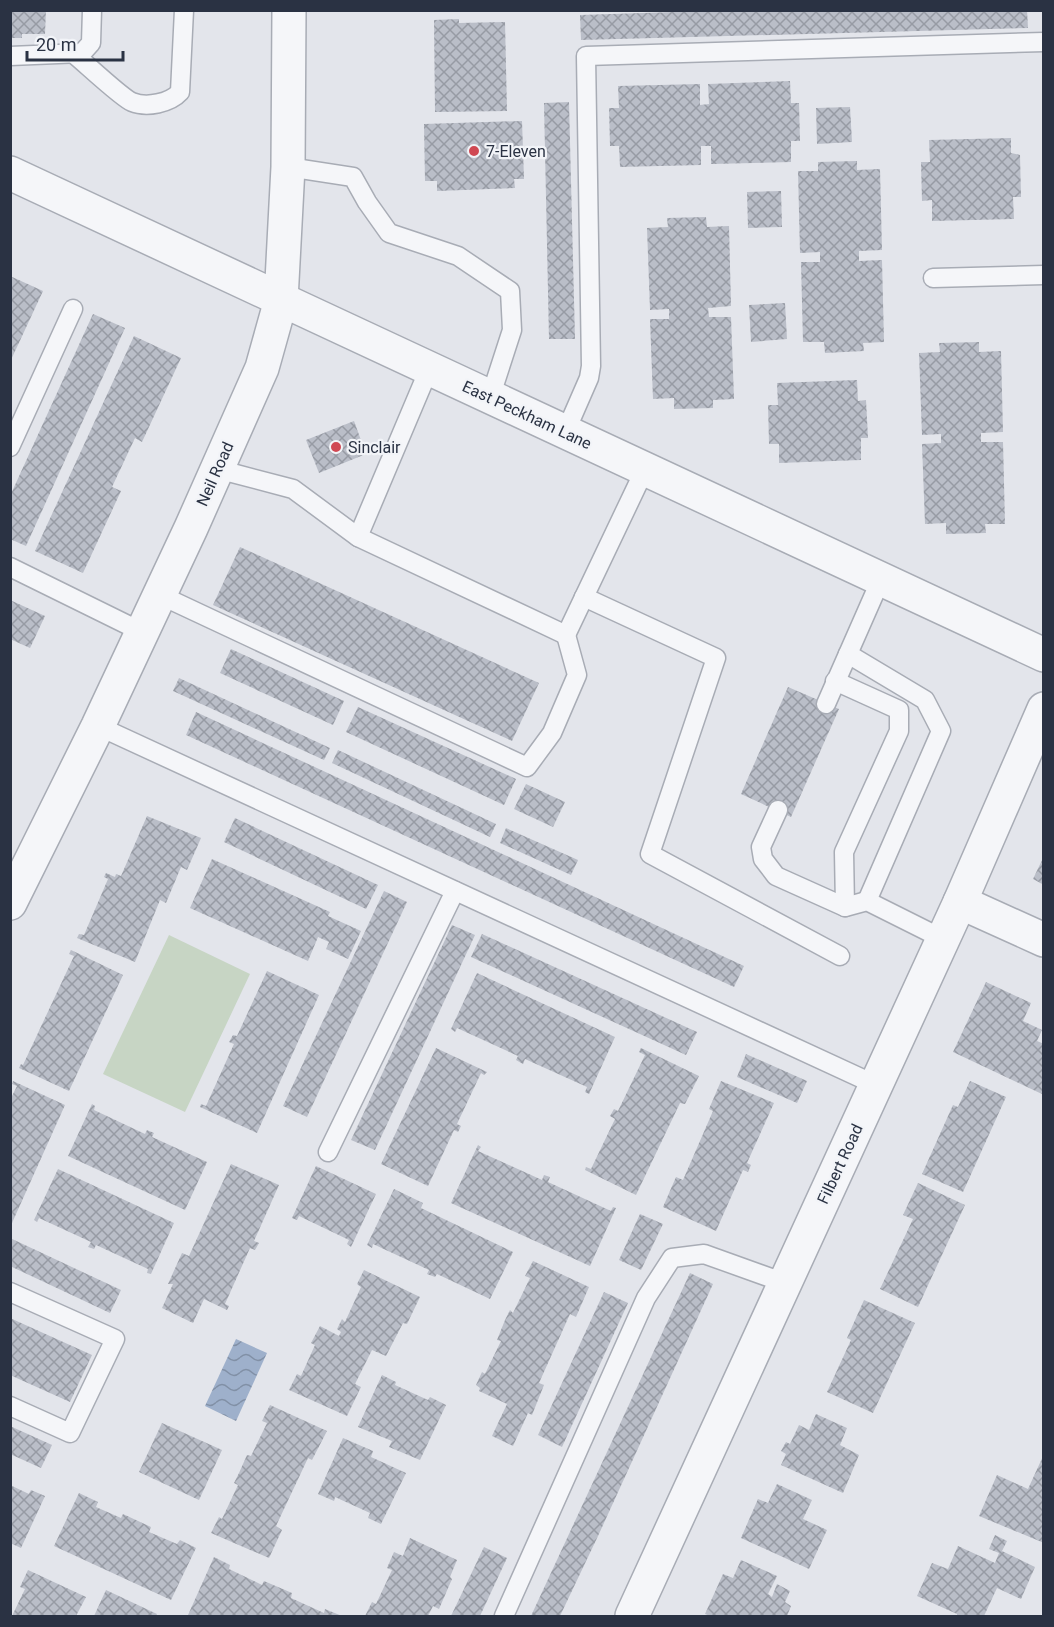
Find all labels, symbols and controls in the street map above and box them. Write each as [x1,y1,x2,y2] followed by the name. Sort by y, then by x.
[27,24,123,62] scale bar
[36,34,76,55] text: 20 m
[486,142,546,161] place label: 7-Eleven
[467,144,481,158] marker: 7-Eleven
[459,377,595,453] street label: East Peckham Lane
[348,438,401,457] place label: Sinclair
[192,439,238,509] street label: Neil Road
[329,440,343,454] marker: Sinclair
[813,1121,867,1207] street label: Filbert Road

